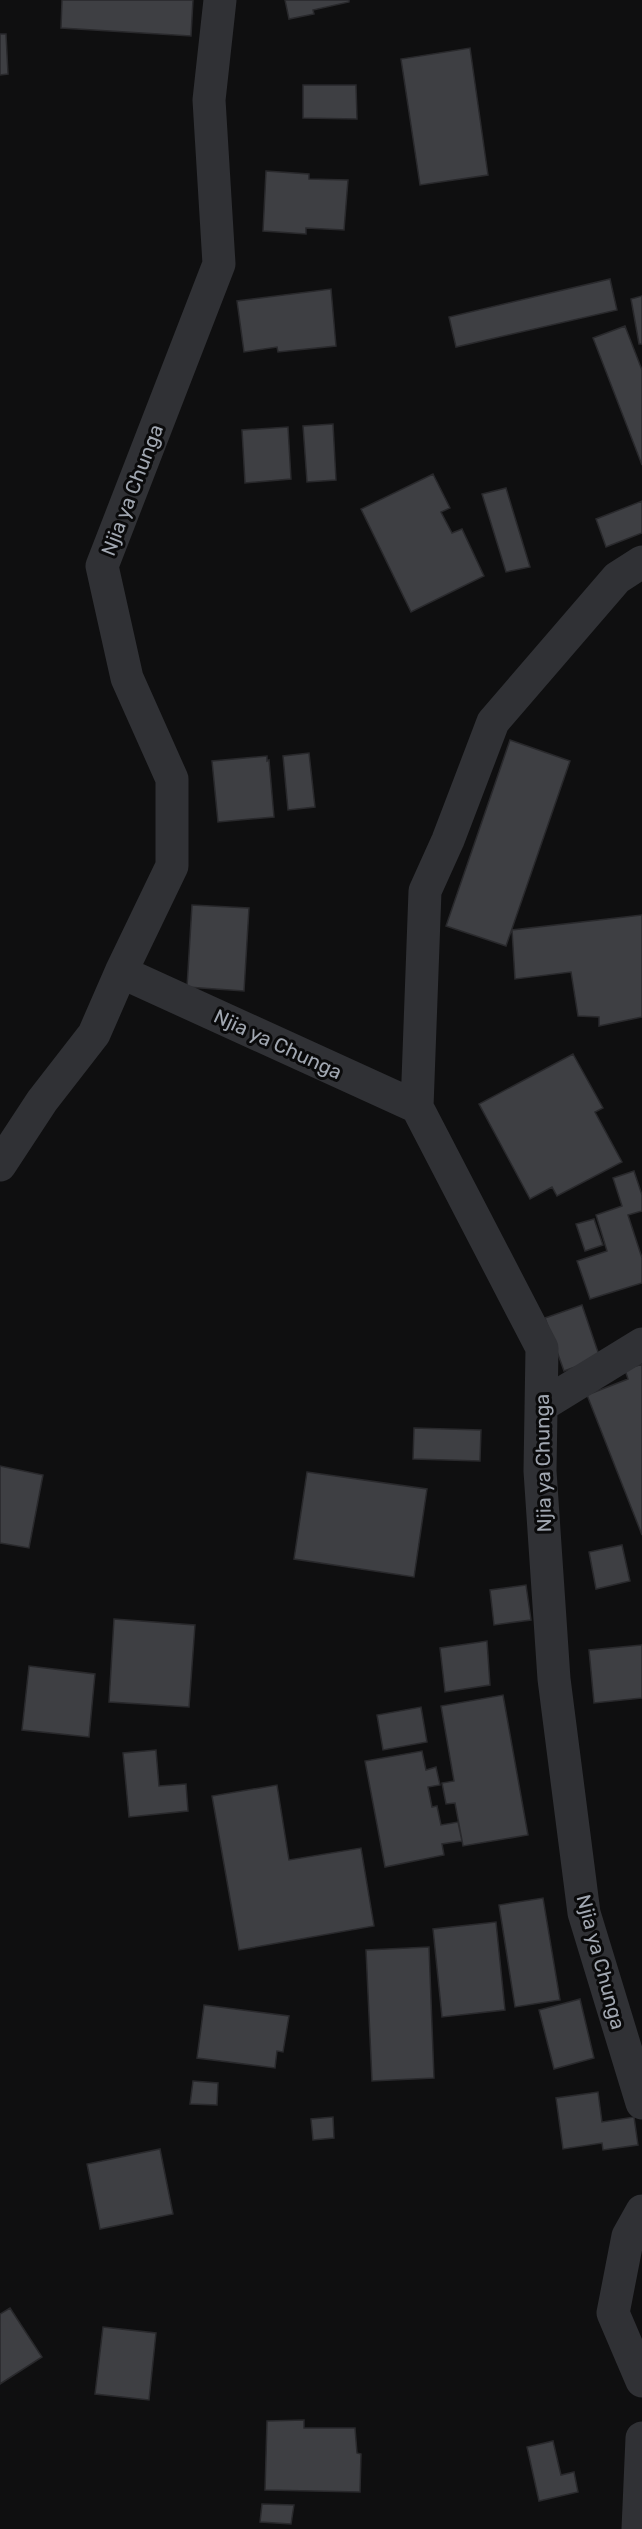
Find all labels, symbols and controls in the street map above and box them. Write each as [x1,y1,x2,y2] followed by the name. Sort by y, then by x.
[96,421,168,559] street label: Njia ya Chunga
[210,1004,346,1084] street label: Njia ya Chunga
[530,1393,556,1533] street label: Njia ya Chunga
[571,1892,631,2032] street label: Njia ya Chunga

